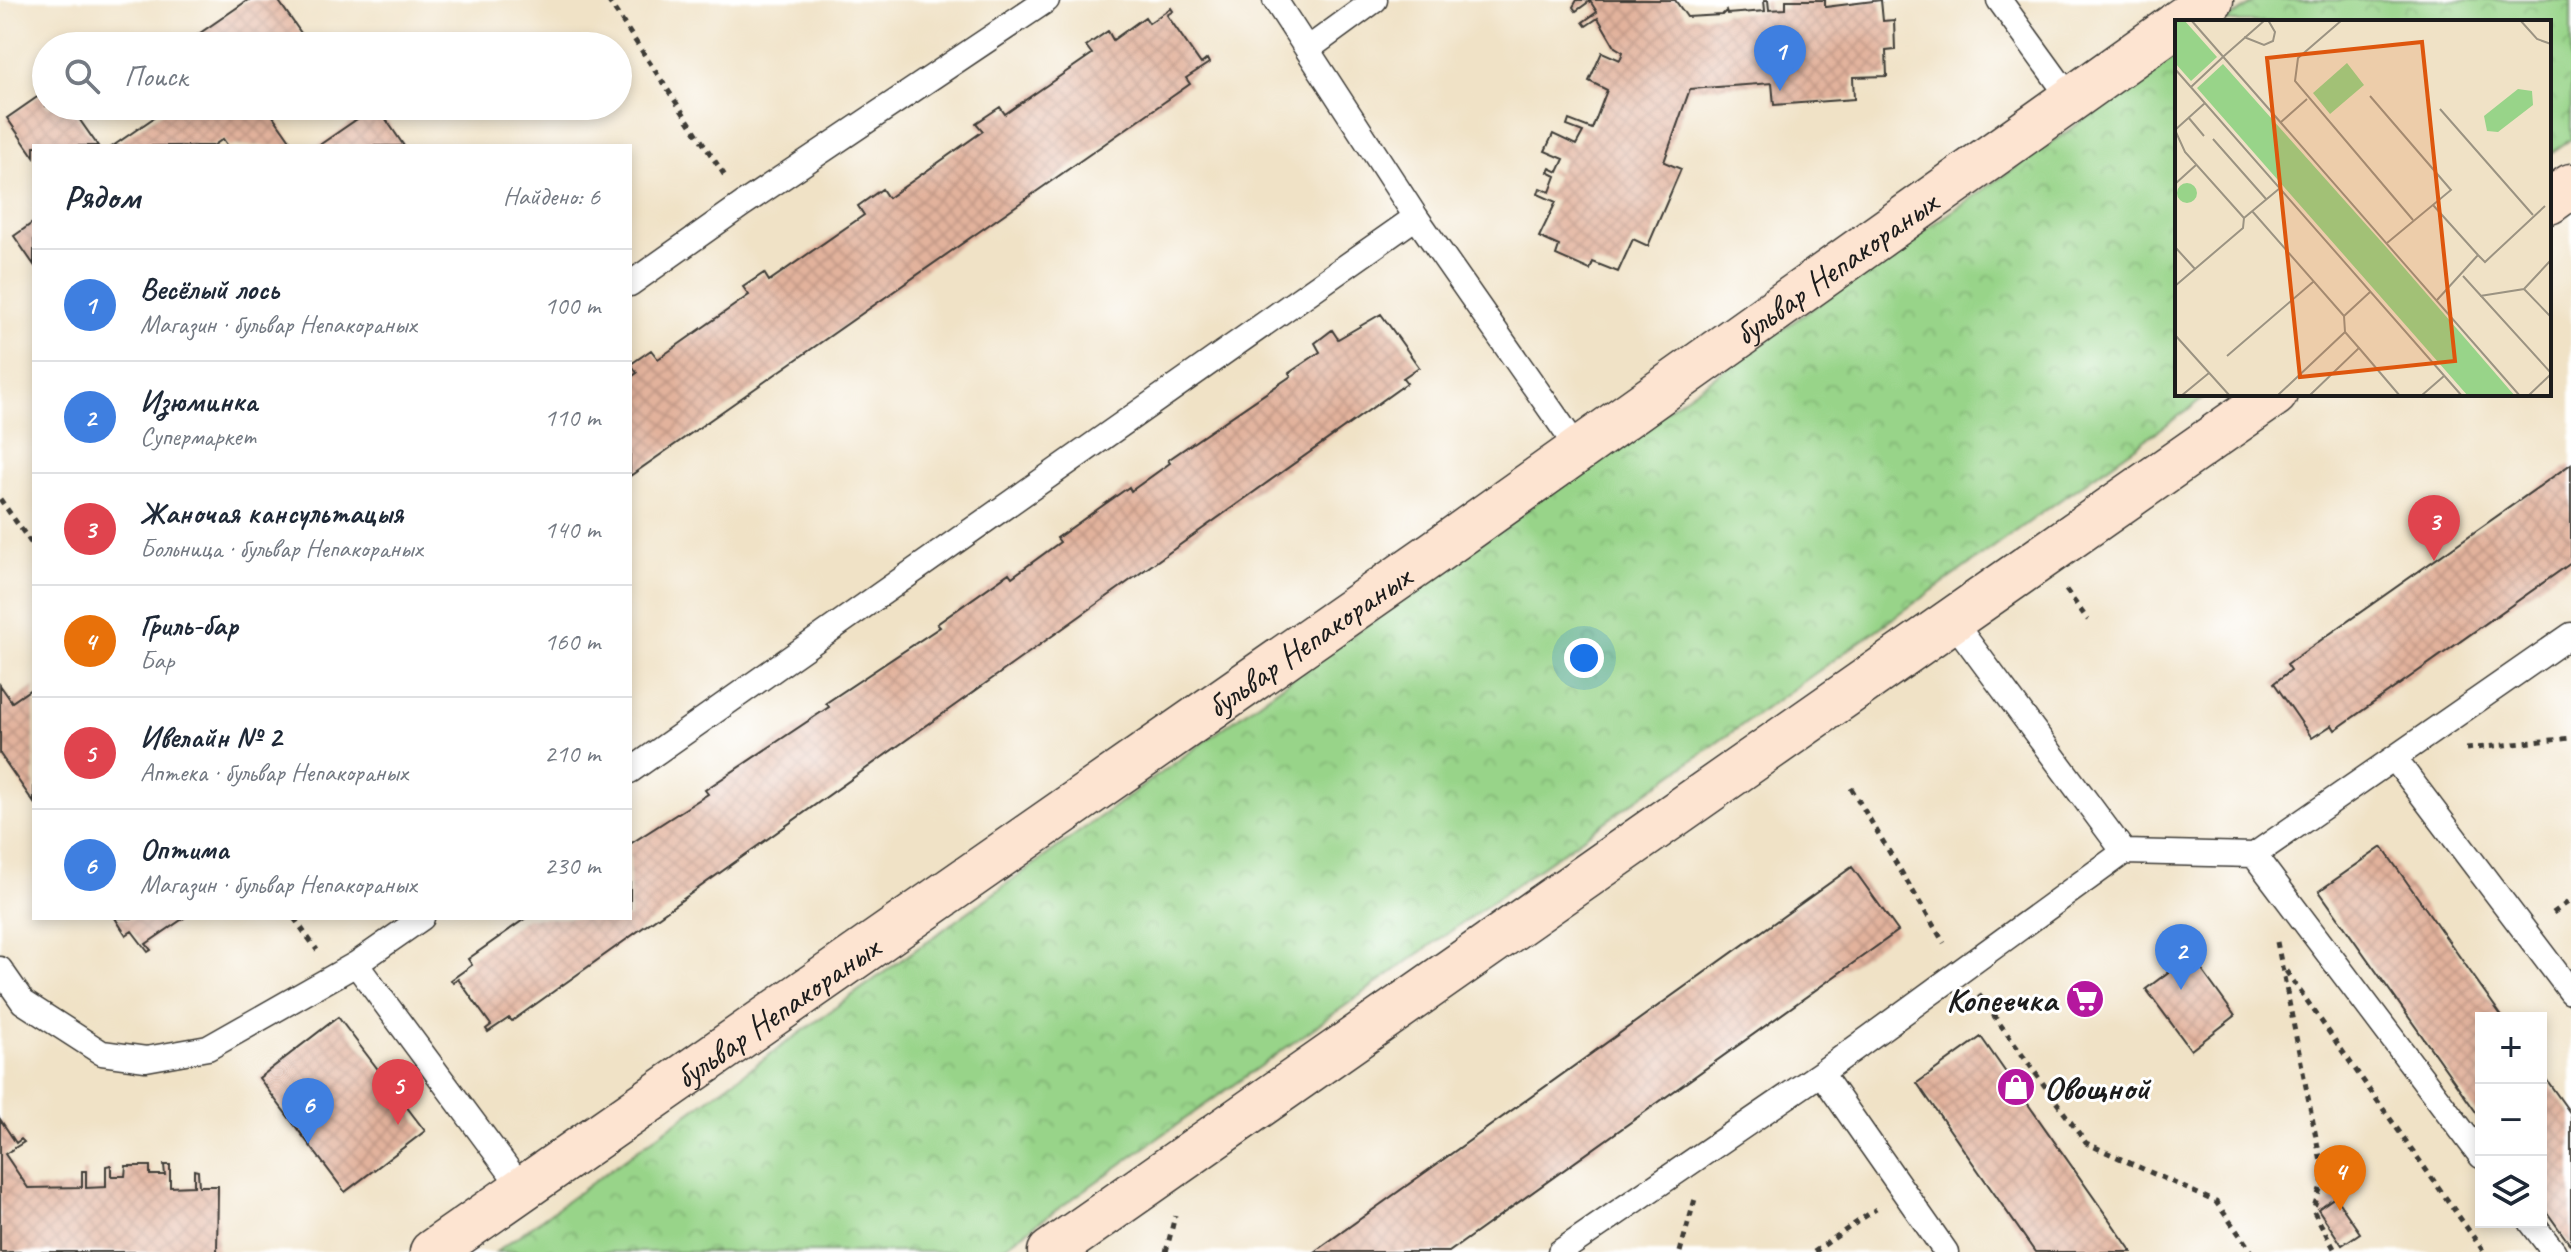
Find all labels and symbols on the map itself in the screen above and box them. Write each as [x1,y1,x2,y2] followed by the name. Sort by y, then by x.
[2175,20,2551,396] inset map
[1754,25,1806,91] pin: 1
[1725,179,1947,354] street label: бульвар Непакораных
[2408,495,2460,561] pin: 3
[1197,553,1420,727] street label: бульвар Непакораных
[1564,638,1604,678] your location
[666,924,889,1098] street label: бульвар Непакораных
[2155,924,2207,990] pin: 2
[1946,978,2060,1021] place label: Копеечка
[2064,978,2106,1020] supermarket icon: Копеечка
[372,1059,424,1125] pin: 5
[1995,1066,2037,1108] shop icon: Овощной
[2044,1066,2152,1109] place label: Овощной
[282,1078,334,1144] pin: 6
[2314,1145,2366,1211] pin: 4

